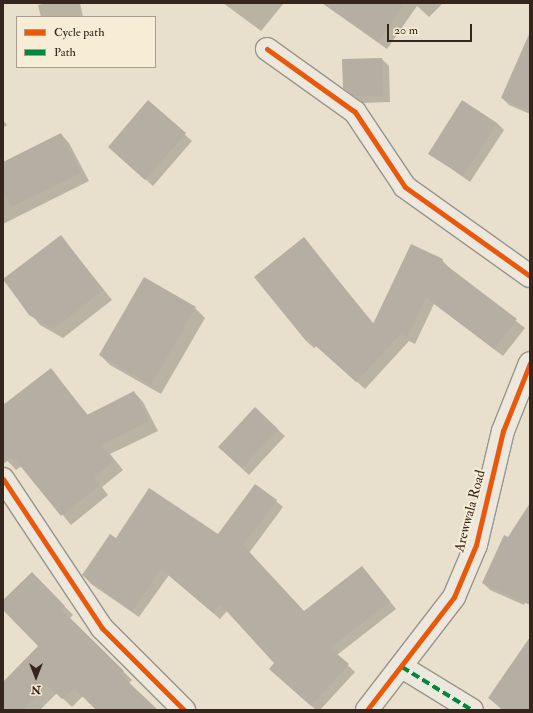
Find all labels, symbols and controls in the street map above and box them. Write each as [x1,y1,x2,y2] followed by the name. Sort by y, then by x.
[16,16,156,68] legend
[389,16,474,42] scale bar
[394,23,418,38] text: 20 m
[54,25,104,40] text: Cycle path
[54,45,76,60] text: Path
[451,468,489,554] street label: Arewwala Road
[16,657,56,697] north arrow
[31,683,41,696] text: N

